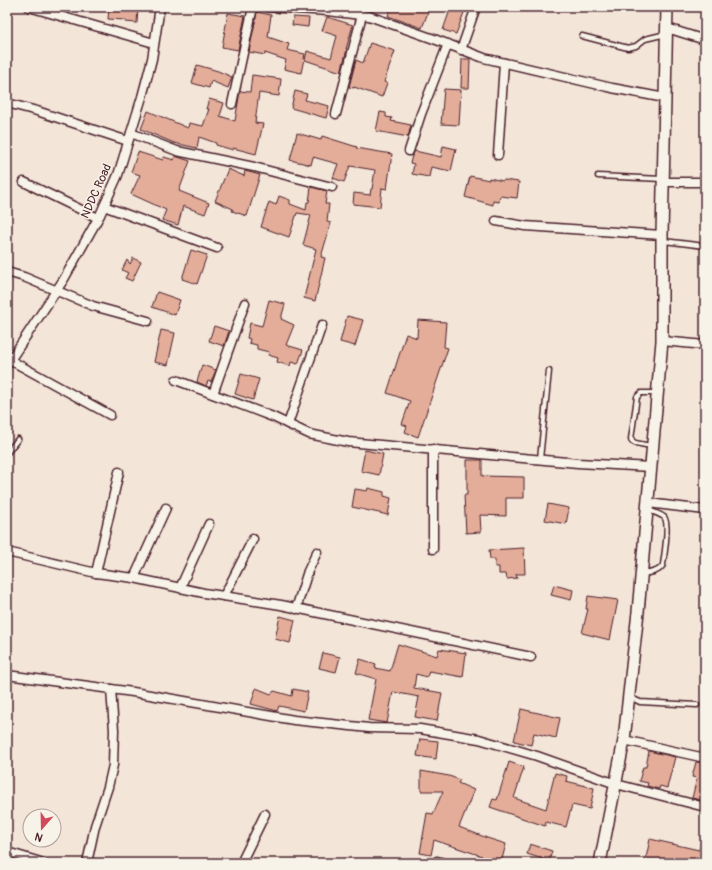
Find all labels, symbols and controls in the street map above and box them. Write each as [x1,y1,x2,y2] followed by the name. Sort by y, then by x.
[78,162,115,221] street label: NDDC Road
[22,808,62,848] north arrow
[33,829,44,844] text: N

